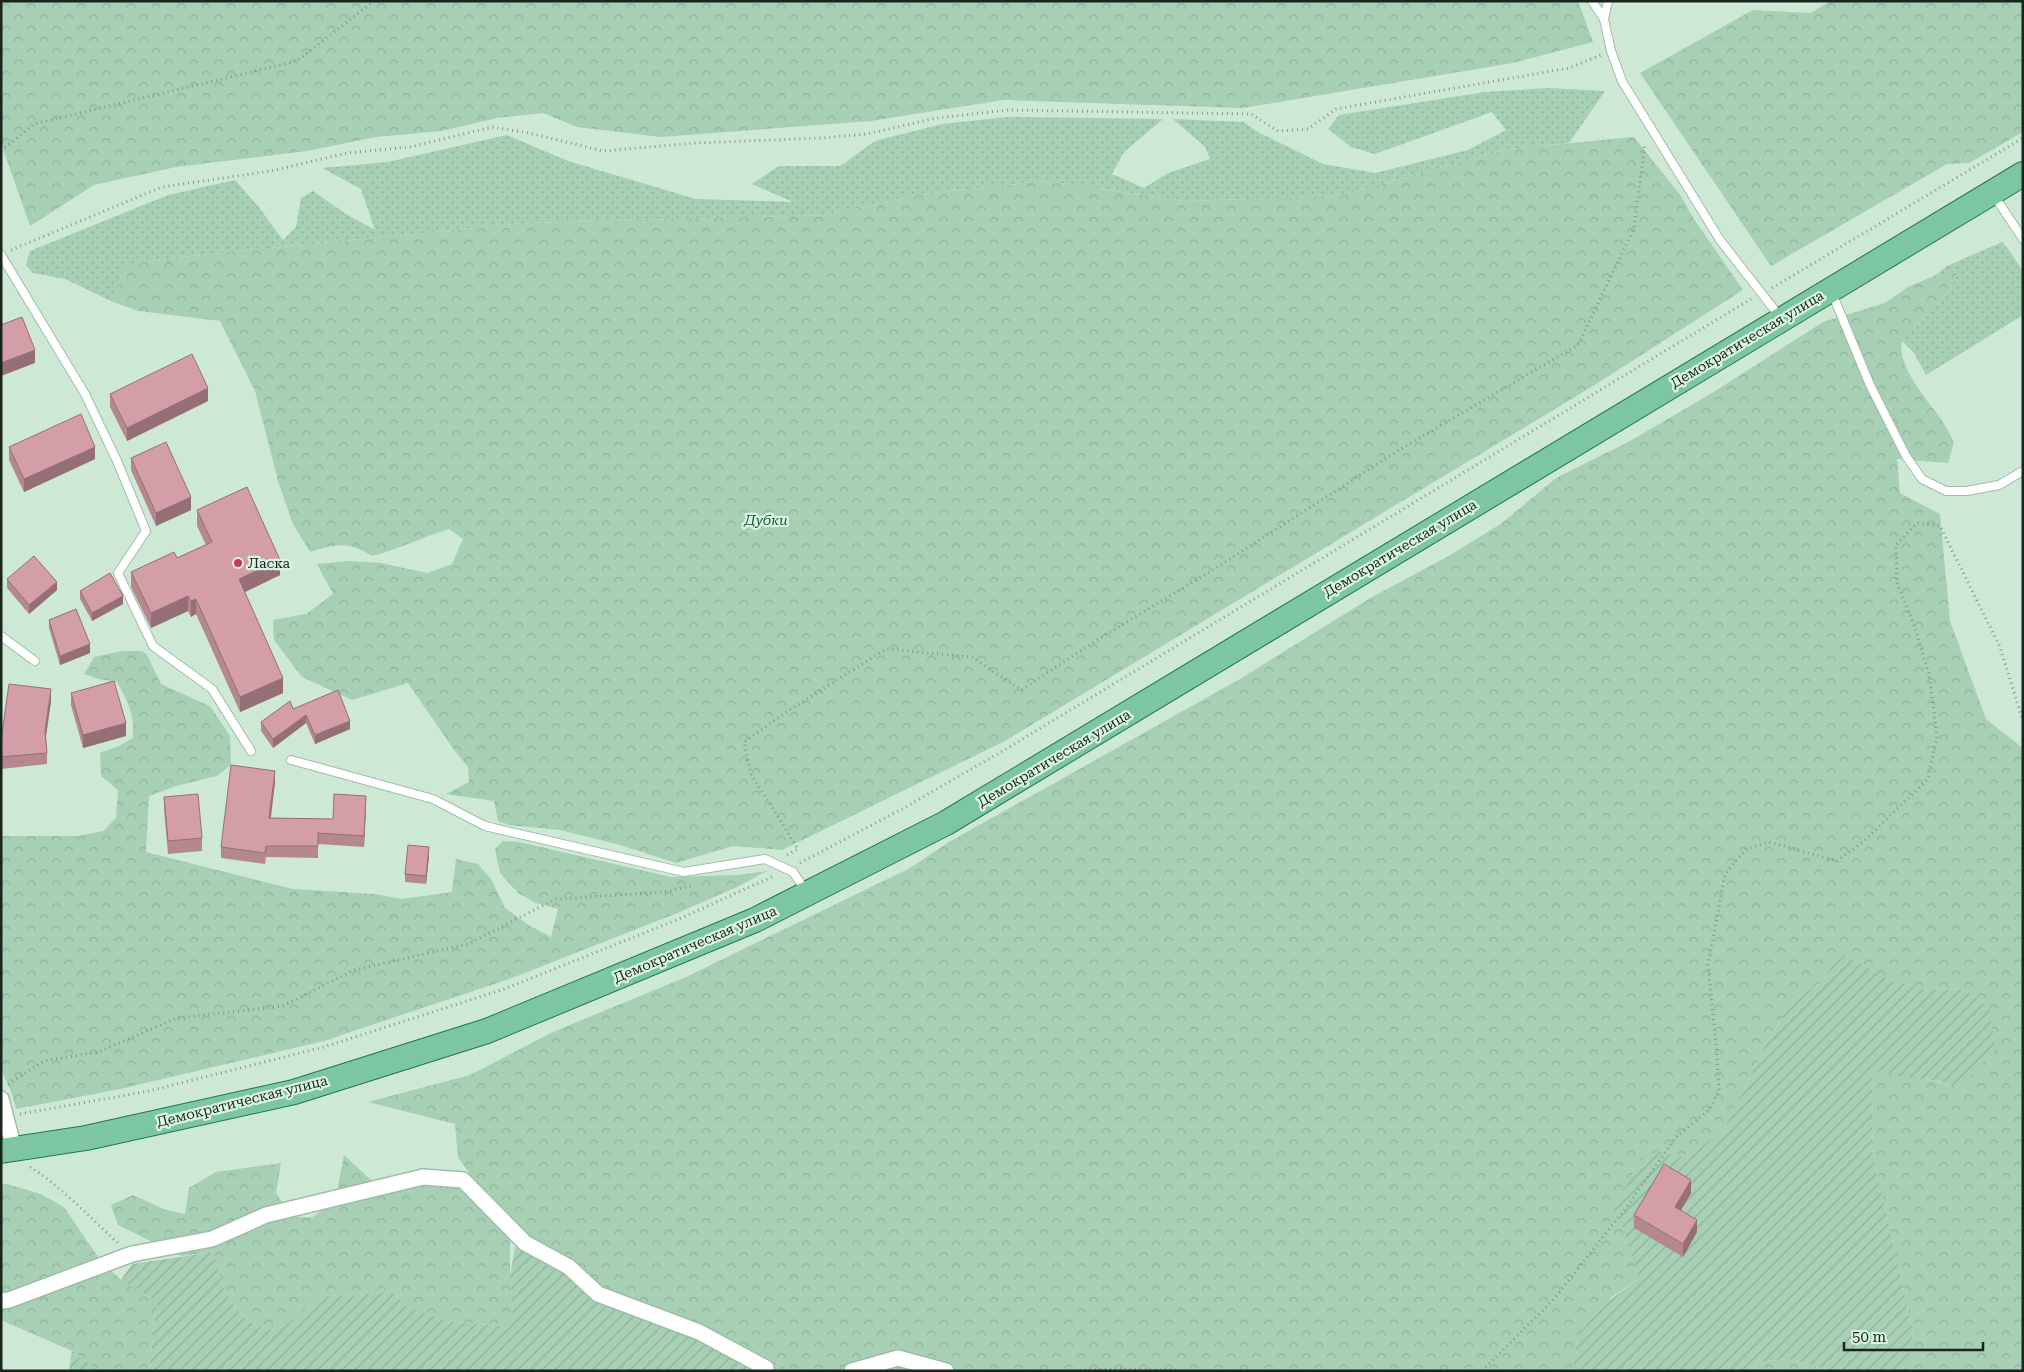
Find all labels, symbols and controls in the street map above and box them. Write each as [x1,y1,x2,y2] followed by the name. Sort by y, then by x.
[1668,287,1827,391] street label: Демократическая улица
[1321,496,1480,600] street label: Демократическая улица
[743,512,788,528] park label: Дубки
[248,555,291,571] place label: Ласка
[232,557,244,569] marker: Ласка
[975,706,1134,810] street label: Демократическая улица
[611,902,779,986] street label: Демократическая улица
[155,1072,330,1130] street label: Демократическая улица
[1844,1320,1983,1352] scale bar
[1852,1328,1887,1346] text: 50 m

